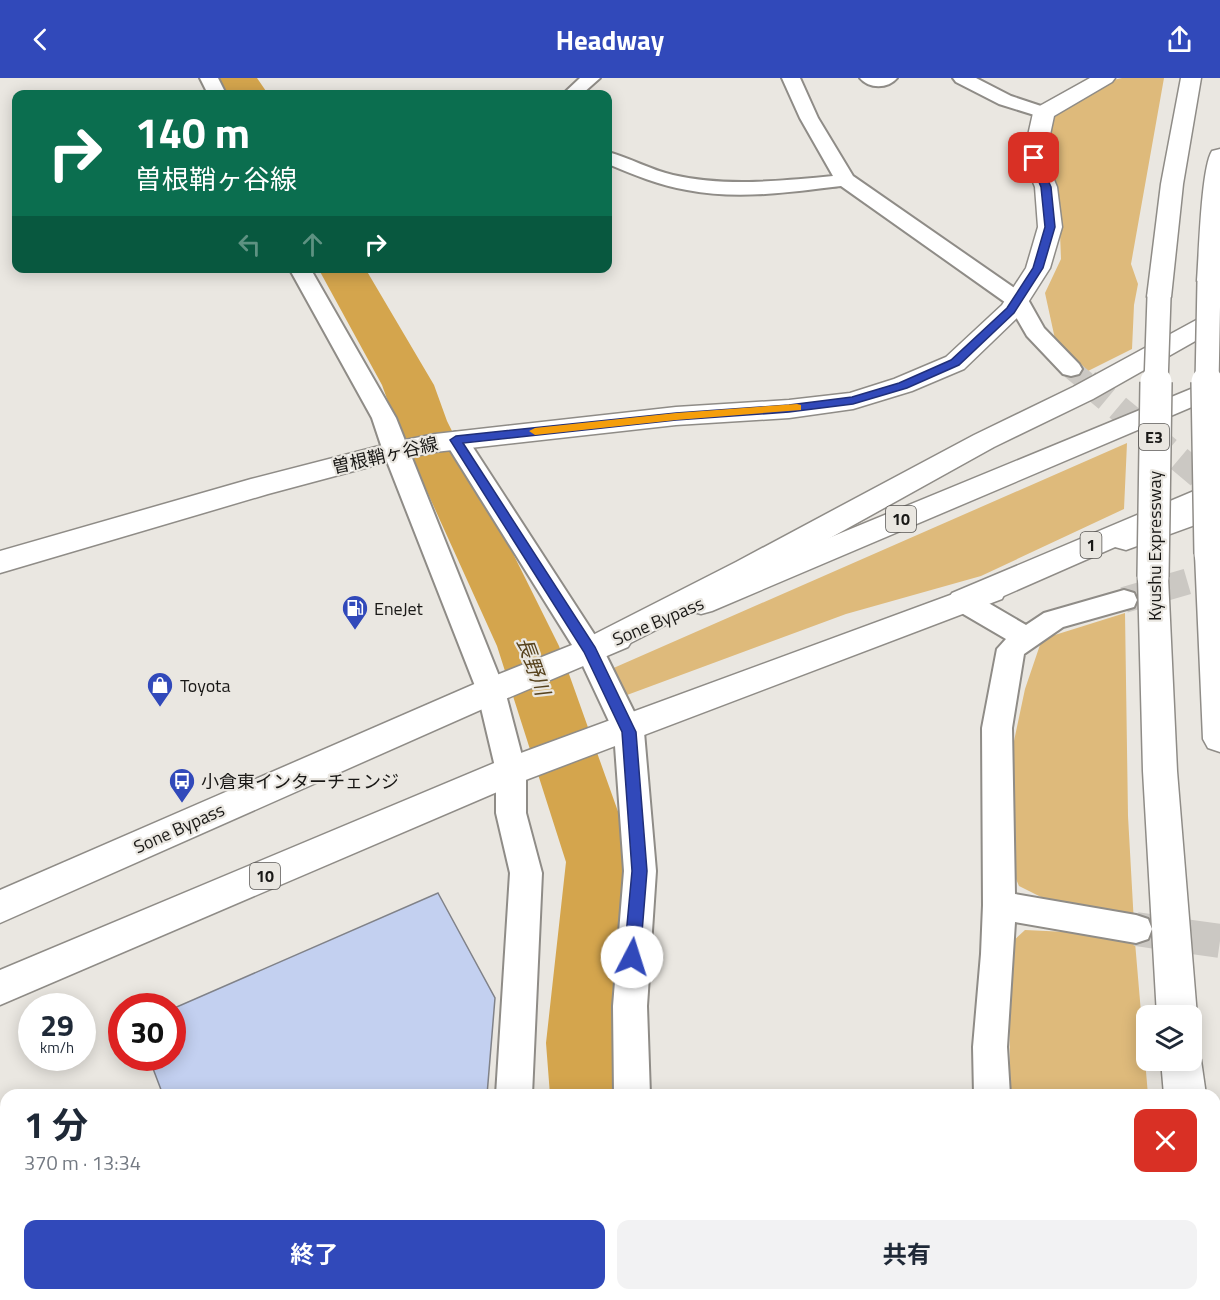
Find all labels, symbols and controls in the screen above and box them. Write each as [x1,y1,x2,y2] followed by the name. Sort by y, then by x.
[556,19,664,60] text: Headway
[24,23,57,56] icon: back
[1163,23,1196,56] icon: share
[135,100,250,164] text: 140 m
[36,114,114,192] icon: right
[1008,132,1059,183] pin
[1017,141,1050,174] icon: arrive
[135,158,297,199] text: 曽根鞘ヶ谷線
[233,228,266,261] icon: left
[296,228,329,261] icon: ahead
[359,228,392,261] icon: right
[1139,424,1169,450] road number: E3
[329,430,441,480] street label: 曽根鞘ヶ谷線
[1141,471,1168,621] street label: Kyushu Expressway
[886,506,916,532] road number: 10
[1080,532,1102,558] road number: 1
[608,590,708,652] street label: Sone Bypass
[340,593,370,631] fuel station icon: EneJet
[374,595,424,622] place label: EneJet
[509,633,560,701] water label: 長野川
[145,670,175,708] shop icon: Toyota
[180,672,230,699] place label: Toyota
[167,766,197,804] bus stop icon: 小倉東インターチェンジ
[201,768,399,795] place label: 小倉東インターチェンジ
[129,796,229,860] street label: Sone Bypass
[250,863,280,889] road number: 10
[600,925,664,989] position arrow
[108,993,186,1071] speed limit sign: 30
[40,1002,74,1048] text: 29
[1136,1005,1202,1071] map controls
[1136,1005,1202,1071] button: layers
[40,1036,74,1059] text: km/h
[24,1097,88,1152] text: 1 分
[1134,1109,1197,1172] button: close
[24,1147,141,1178] text: 370 m · 13:34
[24,1220,605,1289] button: 終了
[617,1220,1197,1289] button: 共有

